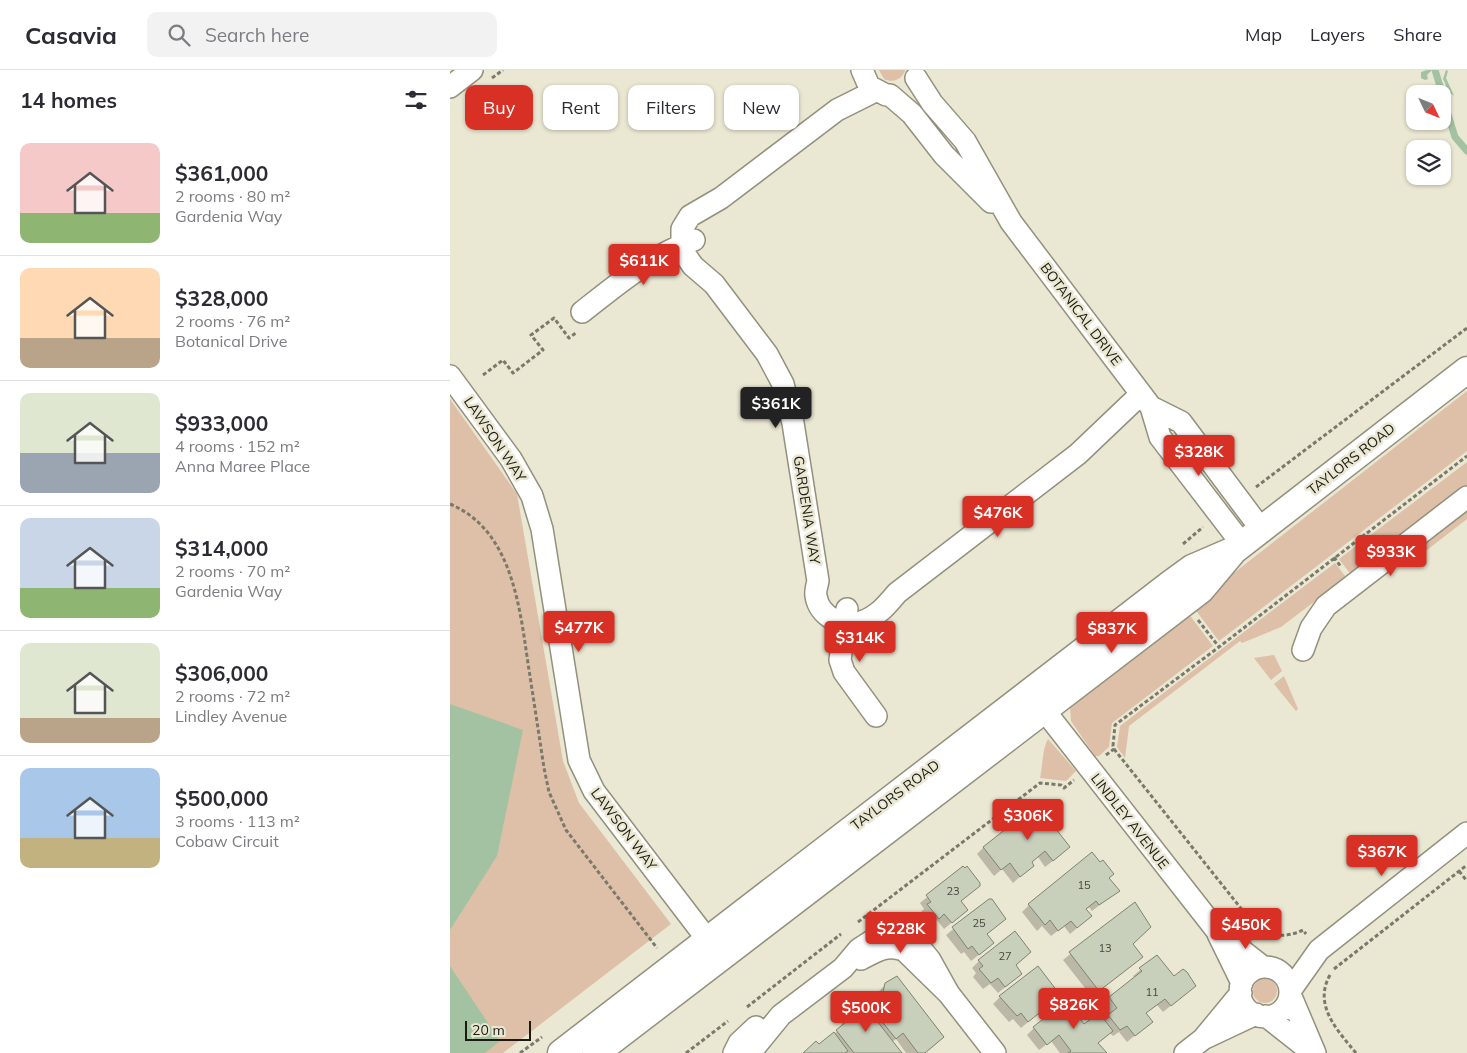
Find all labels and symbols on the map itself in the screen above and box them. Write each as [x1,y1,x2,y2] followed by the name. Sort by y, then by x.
[1406,85,1451,130] north arrow
[609,244,679,286] pin: $611K
[1036,259,1126,369] street label: BOTANICAL DRIVE
[741,386,811,429] pin: $361K
[460,393,530,485] street label: LAWSON WAY
[1304,419,1398,499] street label: TAYLORS ROAD
[1164,434,1234,477] pin: $328K
[790,454,825,566] street label: GARDENIA WAY
[963,496,1033,538] pin: $476K
[1356,534,1426,577] pin: $933K
[544,610,614,653] pin: $477K
[1077,612,1147,654] pin: $837K
[825,620,895,663] pin: $314K
[847,756,943,834] street label: TAYLORS ROAD
[1087,770,1173,872] street label: LINDLEY AVENUE
[587,784,661,874] street label: LAWSON WAY
[993,798,1063,841] pin: $306K
[1347,834,1417,877] pin: $367K
[1077,878,1091,892] house number: 15
[946,884,960,898] house number: 23
[1211,908,1281,950] pin: $450K
[866,912,936,954] pin: $228K
[972,916,986,930] house number: 25
[1098,941,1112,955] house number: 13
[998,949,1012,963] house number: 27
[1145,985,1159,999] house number: 11
[1039,988,1109,1030] pin: $826K
[831,990,901,1033] pin: $500K
[465,1018,531,1041] scale bar

